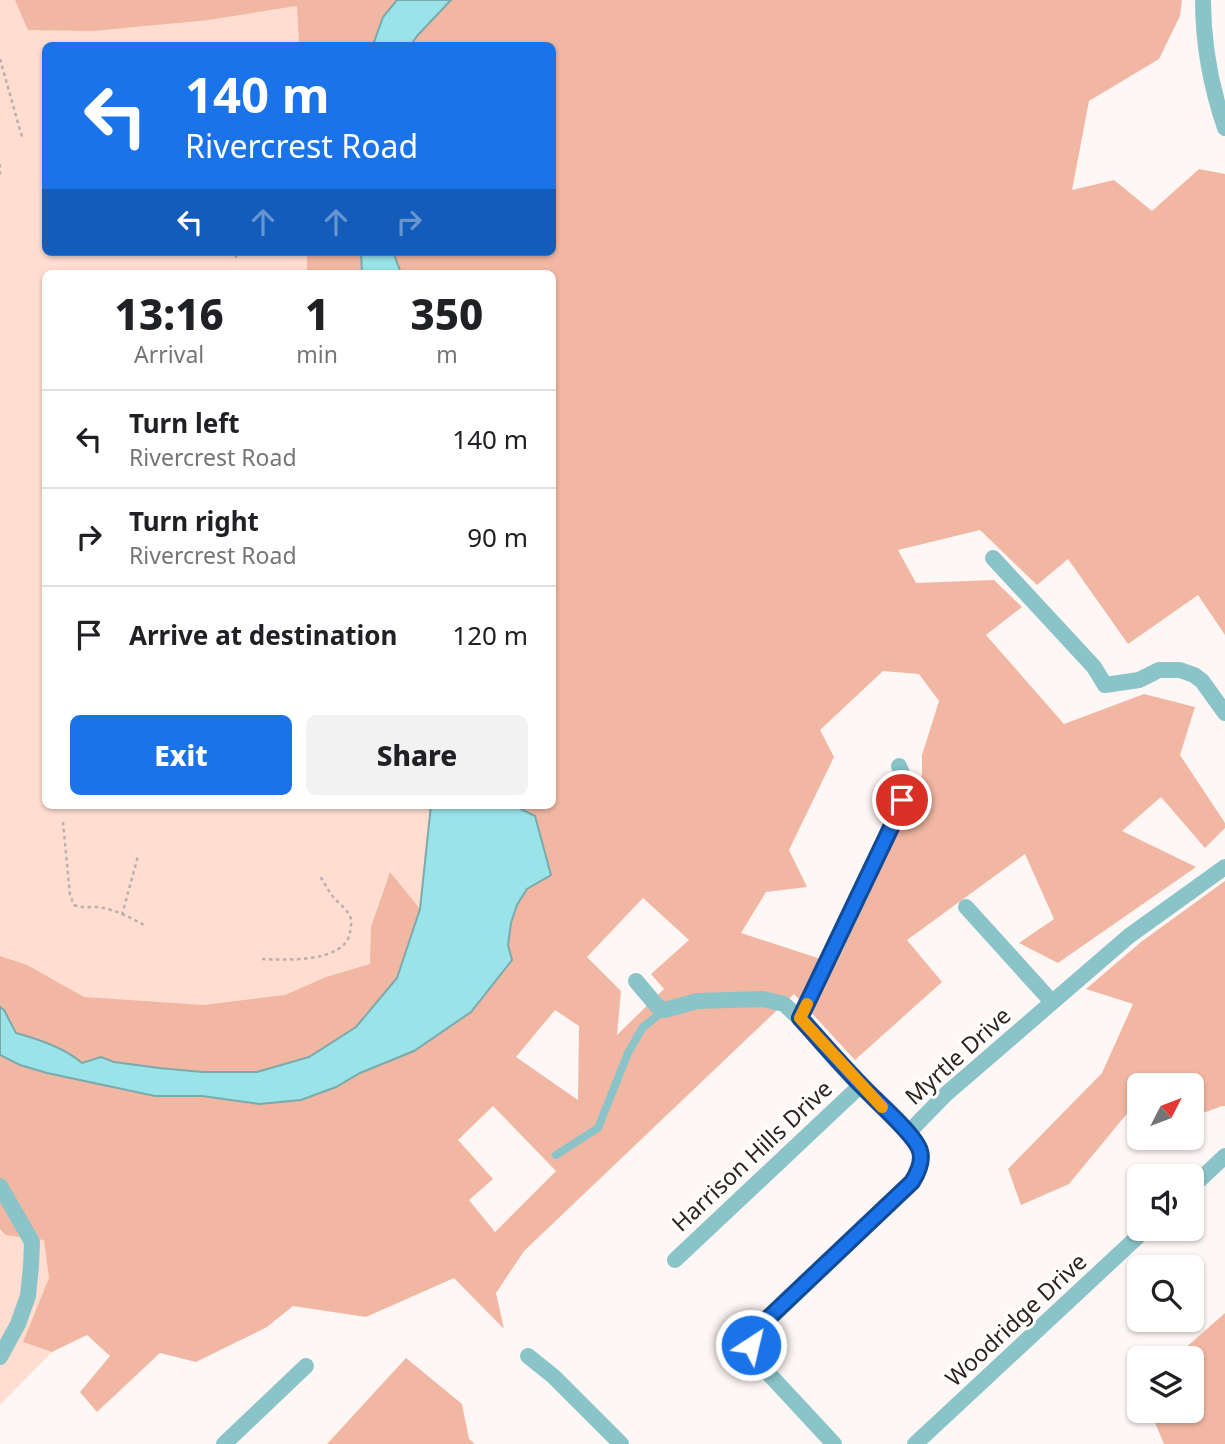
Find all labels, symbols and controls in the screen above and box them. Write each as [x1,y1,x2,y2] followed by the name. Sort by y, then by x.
[185,61,330,127] text: 140 m
[70,70,161,161] icon: left
[185,124,418,167] text: Rivercrest Road
[171,203,209,241] icon: left
[244,203,282,241] icon: ahead
[317,203,355,241] icon: ahead
[390,203,428,241] icon: right
[115,285,224,342] text: 13:16
[305,285,329,342] text: 1
[411,285,483,342] text: 350
[134,338,204,370] text: Arrival
[296,338,338,370] text: min
[436,338,458,370] text: m
[129,405,240,441] text: Turn left
[70,420,108,458] icon: left
[452,421,528,457] text: 140 m
[129,441,297,473] text: Rivercrest Road
[129,503,259,539] text: Turn right
[70,518,108,556] icon: right
[467,519,528,555] text: 90 m
[129,539,297,571] text: Rivercrest Road
[70,616,108,654] icon: arrive
[129,617,398,653] text: Arrive at destination
[452,617,528,653] text: 120 m
[70,715,292,795] button: Exit
[306,715,528,795] button: Share
[872,770,932,830] pin
[883,781,921,819] icon: arrive
[898,999,1017,1111] street label: Myrtle Drive
[664,1072,839,1238] street label: Harrison Hills Drive
[1127,1073,1204,1150] north arrow
[1127,1073,1204,1423] map controls
[1127,1164,1204,1241] button: sound
[938,1245,1093,1393] street label: Woodridge Drive
[1127,1255,1204,1332] button: search
[714,1308,788,1382] position arrow
[1127,1346,1204,1423] button: layers

